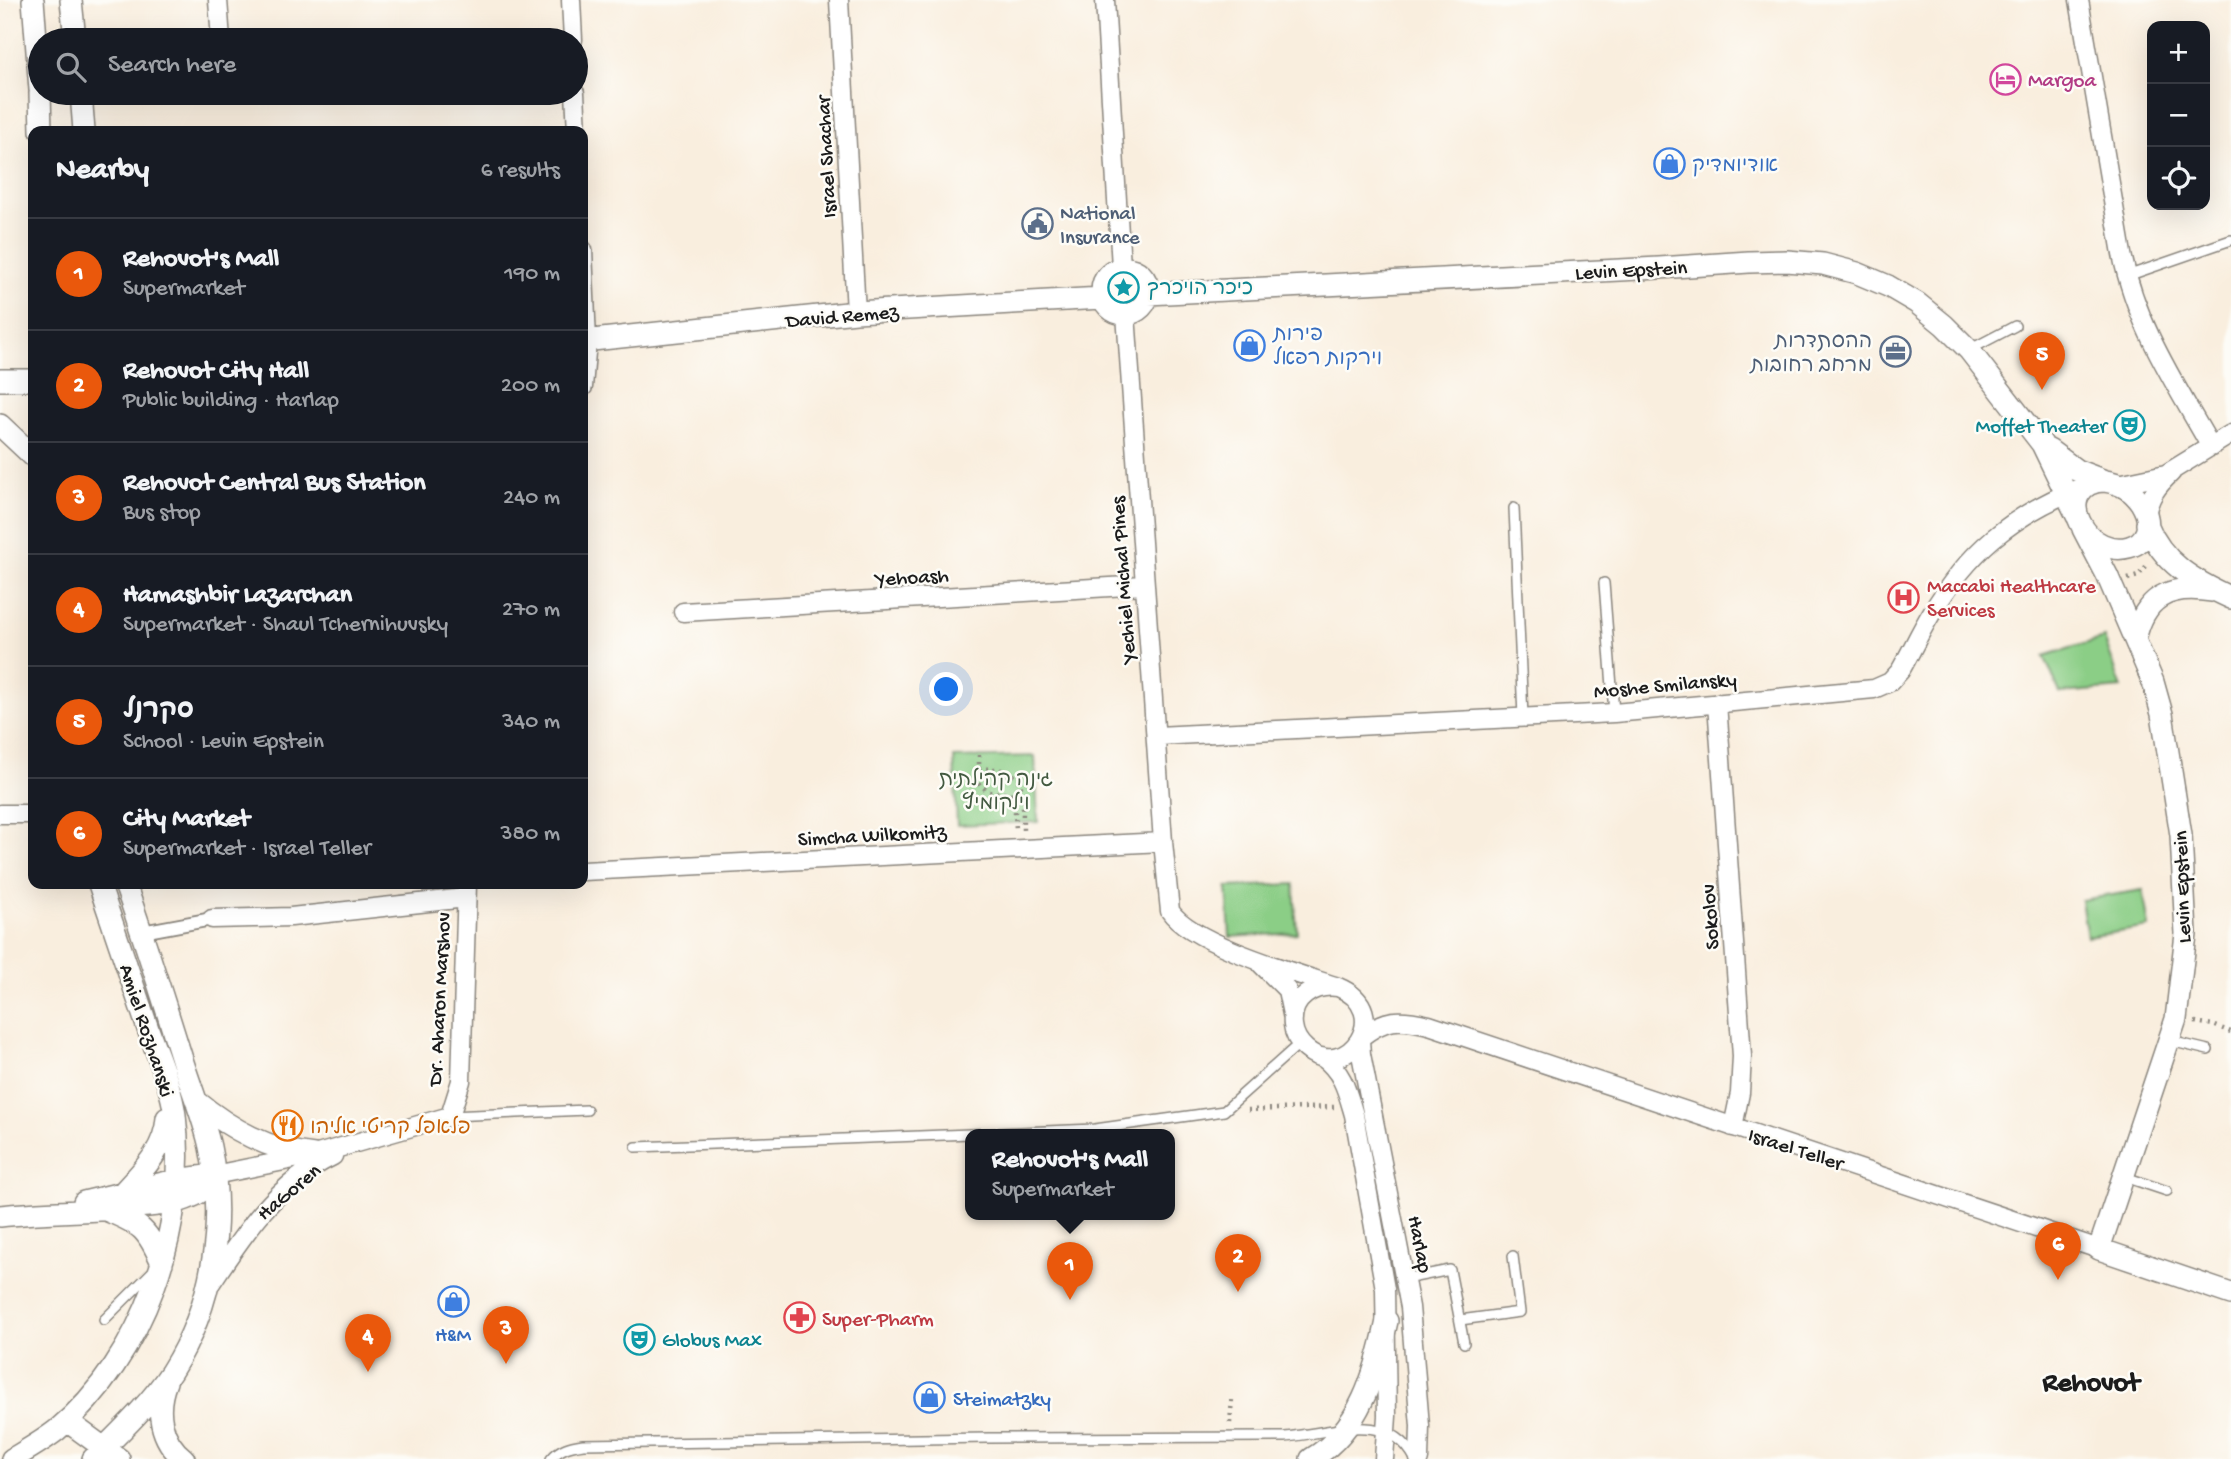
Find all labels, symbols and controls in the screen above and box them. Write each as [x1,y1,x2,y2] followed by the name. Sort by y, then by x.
[2147,21,2210,210] map controls
[2147,21,2210,84] button: +
[28,28,588,105] search box
[52,48,90,86] icon: search
[108,51,236,82] text: Search here
[1988,62,2022,96] hotel icon: Margoa
[2028,70,2098,95] place label: Margoa
[2147,84,2210,147] button: −
[813,93,844,219] street label: Israel Shachar
[1652,147,1686,181] shop icon: אודיומדיק
[2147,147,2210,210] button: locate
[56,154,149,189] text: Nearby
[1692,155,1778,180] place label: אודיומדיק
[481,158,560,185] text: 6 results
[1060,203,1141,252] place label: National Insurance
[1020,207,1054,241] public building icon: National Insurance
[123,245,279,276] text: Rehovot's Mall
[1574,257,1688,288] street label: Levin Epstein
[74,261,84,288] text: 1
[504,261,560,288] text: 190 m
[1107,270,1141,304] place icon: כיכר הויכרך
[123,276,245,303] text: Supermarket
[1147,278,1253,303] place label: כיכר הויכרך
[783,301,901,336] street label: David Remez
[1271,324,1382,373] place label: פירות וירקות רפאל
[1233,328,1267,362] shop icon: פירות וירקות רפאל
[1748,331,1872,380] place label: ההסתדרות מרחב רחובות
[2019,332,2065,390] pin: 5
[1878,335,1912,369] office icon: ההסתדרות מרחב רחובות
[123,357,309,388] text: Rehovot City Hall
[73,373,85,400] text: 2
[501,373,560,400] text: 200 m
[123,388,339,415] text: Public building · Harlap
[2113,408,2147,442] theatre icon: Moffet Theater
[1976,416,2109,441] place label: Moffet Theater
[123,469,426,500] text: Rehovot Central Bus Station
[73,485,85,512] text: 3
[503,485,560,512] text: 240 m
[1107,494,1144,666] street label: Yechiel Michal Pines
[123,500,201,527] text: Bus stop
[873,565,950,594] street label: Yehoash
[1927,576,2097,625] place label: Maccabi Healthcare Services
[1887,580,1921,614] hospital icon: Maccabi Healthcare Services
[123,581,352,612] text: Hamashbir Lazarchan
[74,597,84,624] text: 4
[502,597,560,624] text: 270 m
[123,612,448,639] text: Supermarket · Shaul Tchernihuvsky
[1593,669,1738,706] street label: Moshe Smilansky
[929,672,963,706] your location
[123,697,194,728] text: סקרנל
[73,709,85,736] text: 5
[502,709,560,736] text: 340 m
[123,729,324,756] text: School · Levin Epstein
[939,767,1053,818] park label: גינה קהילתית וילקומיץ
[123,805,250,836] text: City Market
[73,821,85,848] text: 6
[501,821,560,848] text: 380 m
[797,821,948,854] street label: Simcha Wilkomitz
[2170,830,2199,943] street label: Levin Epstein
[123,836,371,863] text: Supermarket · Israel Teller
[1698,883,1727,950] street label: Sokolov
[424,912,459,1089] street label: Dr. Aharon Marshov
[111,962,178,1101] street label: Amiel Rozhanski
[270,1109,304,1143] restaurant icon: פלאפל קריטי אליהו
[310,1115,471,1142] place label: פלאפל קריטי אליהו
[1744,1124,1847,1179] street label: Israel Teller
[965,1129,1175,1220] popup
[992,1146,1148,1177] text: Rehovot's Mall
[253,1160,327,1228] street label: HaGoren
[992,1177,1113,1204] text: Supermarket
[1400,1214,1435,1276] street label: Harlap
[2035,1222,2081,1280] pin: 6
[1215,1234,1261,1292] pin: 2
[1047,1242,1093,1300] pin: 1
[436,1285,470,1319] shop icon: H&M
[782,1301,816,1335] pharmacy icon: Super-Pharm
[483,1306,529,1364] pin: 3
[822,1309,934,1334] place label: Super-Pharm
[345,1314,391,1372] pin: 4
[622,1322,656,1356] theatre icon: Globus Max
[435,1325,472,1350] place label: H&M
[662,1330,762,1355] place label: Globus Max
[2041,1368,2142,1401] district label: Rehovot
[913,1381,947,1415] shop icon: Steimatzky
[953,1389,1051,1414] place label: Steimatzky

